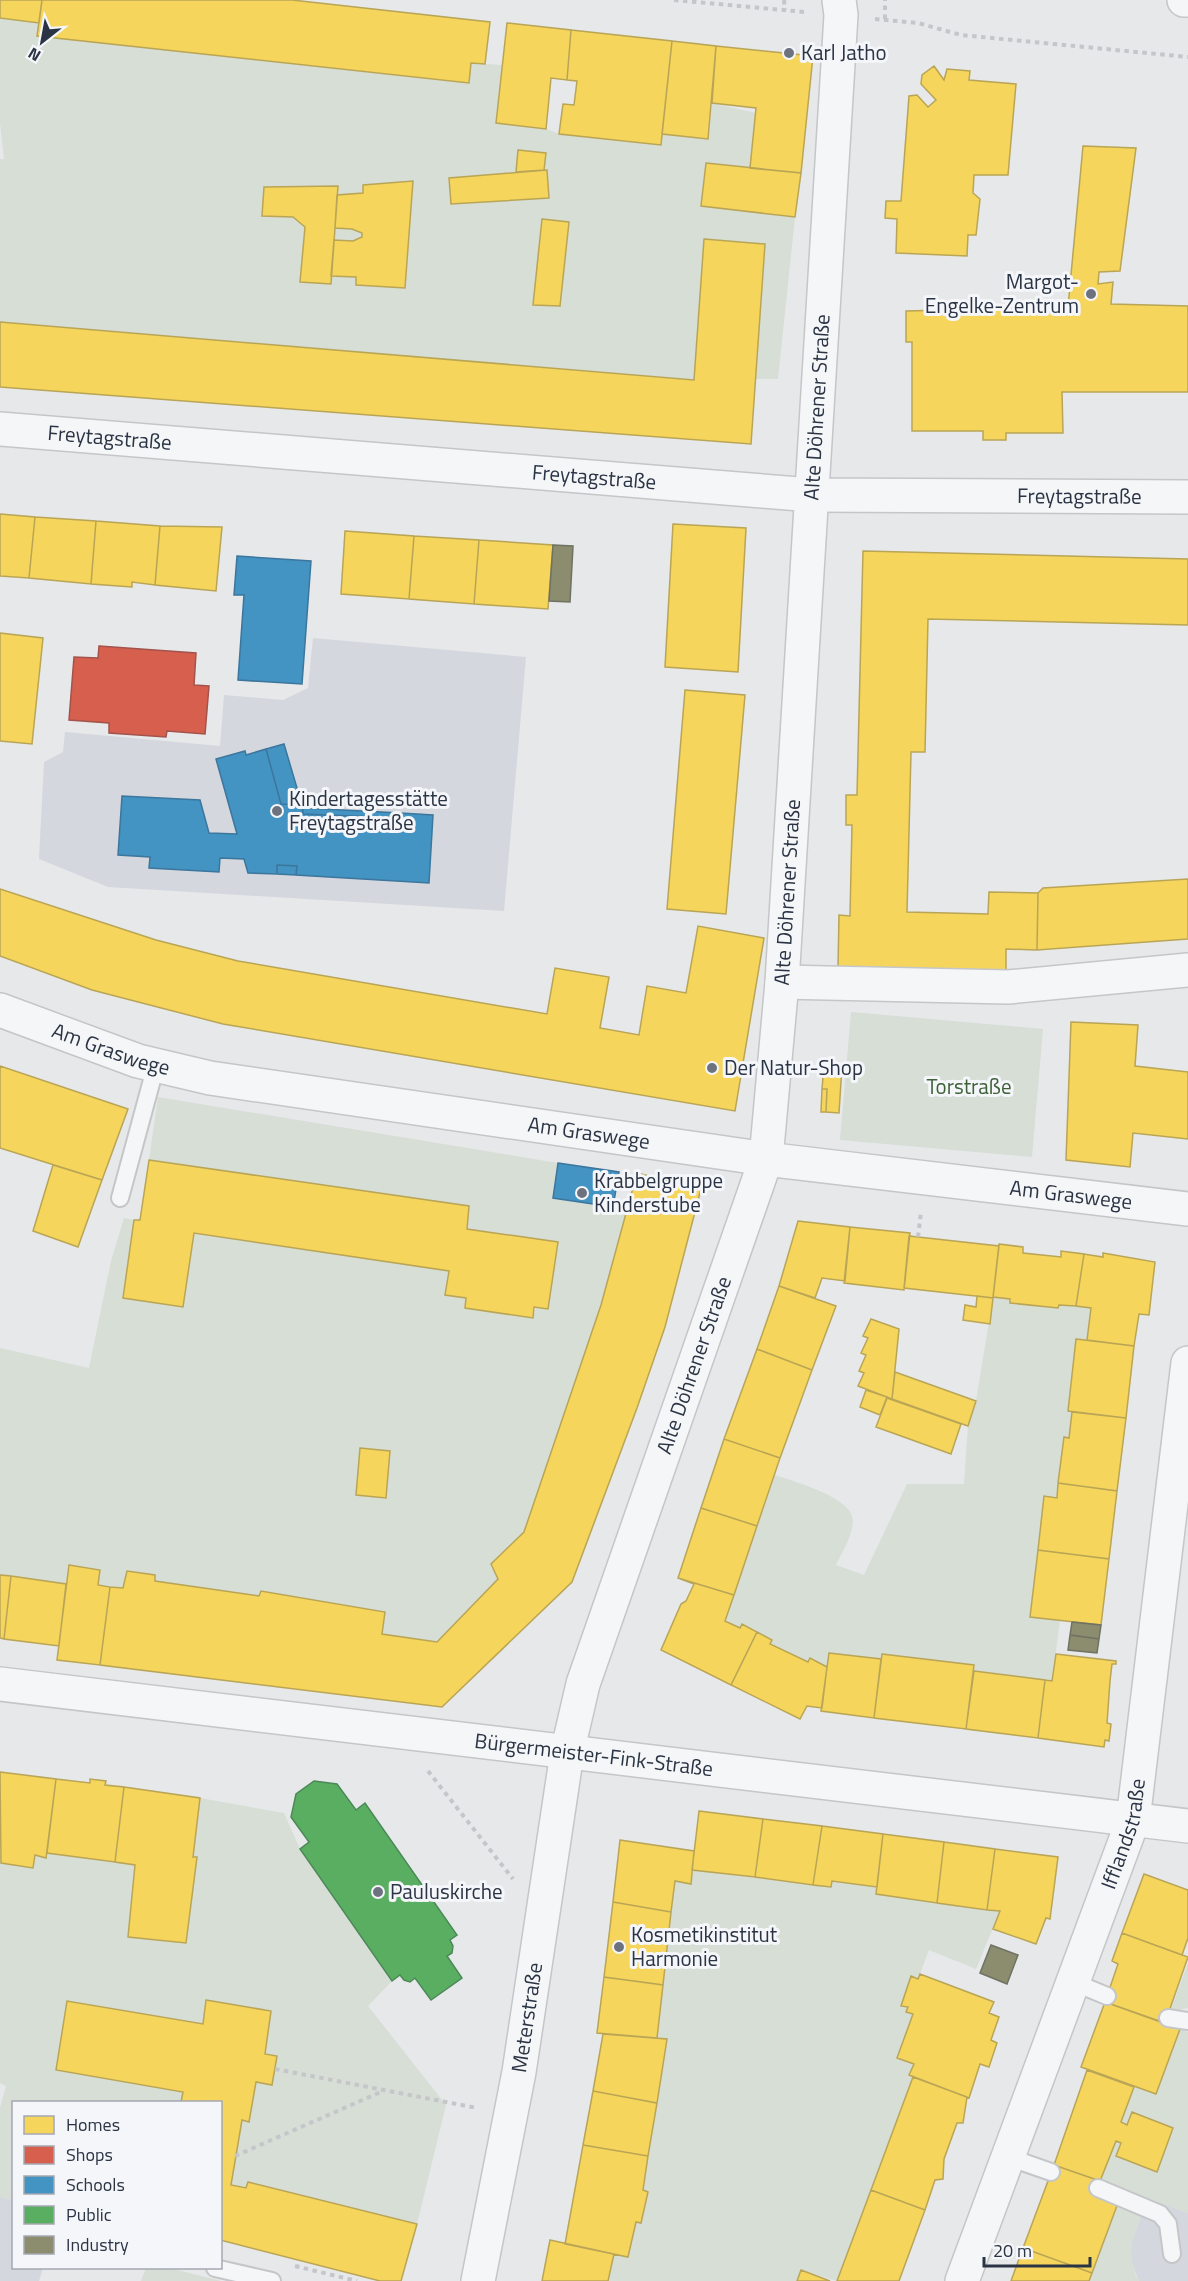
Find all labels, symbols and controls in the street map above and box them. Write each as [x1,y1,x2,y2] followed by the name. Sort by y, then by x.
[12,12,72,72] north arrow
[801,36,887,68] place label: Karl Jatho
[23,42,45,68] text: N
[782,46,796,60] marker: Karl Jatho
[925,265,1079,321] place label: Margot- Engelke-Zentrum
[1084,287,1098,301] marker: Margot- Engelke-Zentrum
[794,313,838,501] street label: Alte Döhrener Straße
[46,416,173,458] street label: Freytagstraße
[531,455,658,497] street label: Freytagstraße
[1017,479,1142,512] street label: Freytagstraße
[289,782,448,838] place label: Kindertagesstätte Freytagstraße
[765,798,808,986] street label: Alte Döhrener Straße
[270,804,284,818] marker: Kindertagesstätte Freytagstraße
[48,1014,173,1083] street label: Am Graswege
[724,1051,863,1083] place label: Der Natur-Shop
[705,1061,719,1075] marker: Der Natur-Shop
[926,1070,1012,1102] park label: Torstraße
[526,1108,652,1157] street label: Am Graswege
[594,1164,723,1220] place label: Krabbelgruppe Kinderstube
[1008,1171,1134,1217] street label: Am Graswege
[575,1186,589,1200] marker: Krabbelgruppe Kinderstube
[647,1272,739,1458] street label: Alte Döhrener Straße
[473,1724,715,1784] street label: Bürgermeister-Fink-Straße
[1092,1777,1153,1894] street label: Ifflandstraße
[390,1875,503,1907] place label: Pauluskirche
[371,1885,385,1899] marker: Pauluskirche
[631,1918,778,1974] place label: Kosmetikinstitut Harmonie
[612,1940,626,1954] marker: Kosmetikinstitut Harmonie
[502,1960,550,2075] street label: Meterstraße
[12,2101,222,2269] legend
[66,2111,120,2138] text: Homes
[66,2141,113,2168] text: Shops
[66,2171,125,2198] text: Schools
[66,2201,112,2228] text: Public
[984,2230,1090,2268] scale bar
[66,2231,129,2258] text: Industry
[993,2237,1032,2264] text: 20 m

